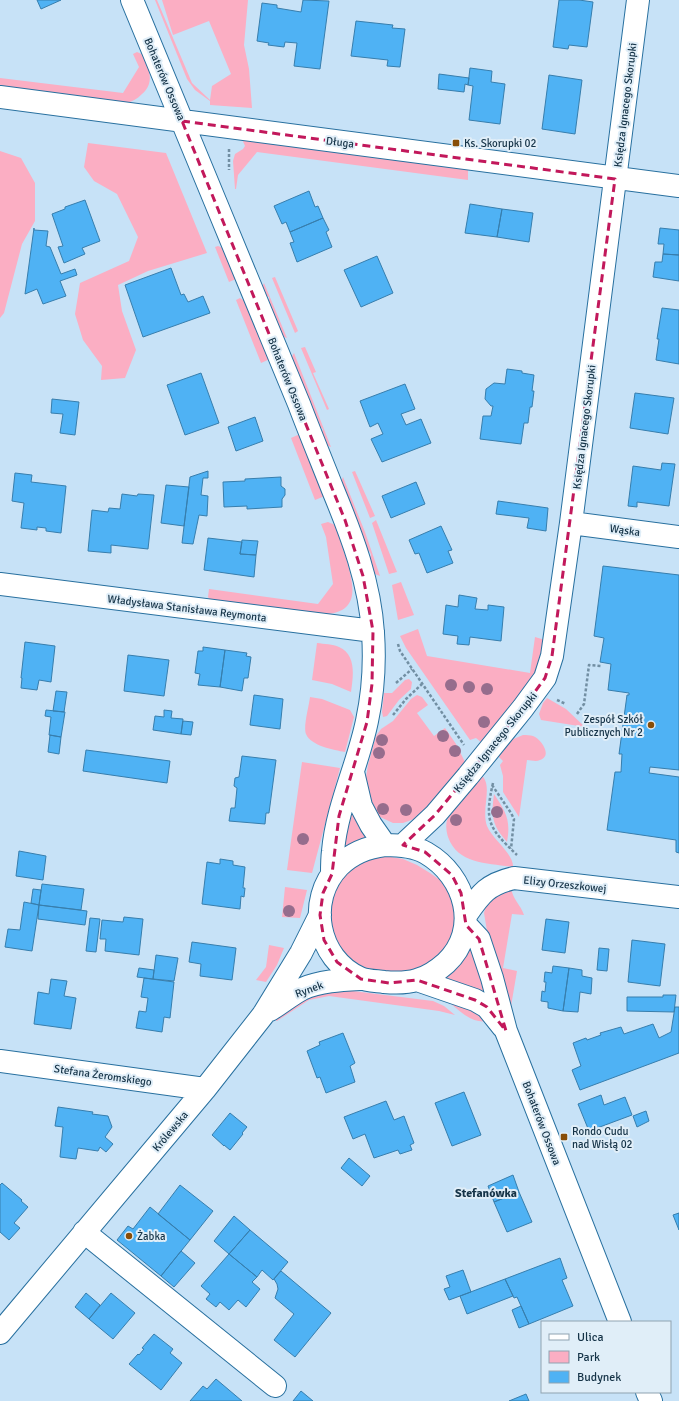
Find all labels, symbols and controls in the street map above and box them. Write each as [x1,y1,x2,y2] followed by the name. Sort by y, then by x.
[141,36,188,123] street label: Bohaterów Ossowa
[611,42,640,168] street label: Księdza Ignacego Skorupki
[325,134,355,151] street label: Długa
[464,137,536,150] place label: Ks. Skorupki 02
[451,138,461,148] marker: Ks. Skorupki 02
[265,336,310,423] street label: Bohaterów Ossowa
[570,364,599,490] street label: Księdza Ignacego Skorupki
[609,522,641,539] street label: Wąska
[107,592,268,625] street label: Władysława Stanisława Reymonta
[451,690,540,795] street label: Księdza Ignacego Skorupki
[565,713,643,739] place label: Zespół Szkół Publicznych Nr 2
[646,720,656,730] marker: Zespół Szkół Publicznych Nr 2
[523,874,607,895] street label: Elizy Orzeszkowej
[293,978,325,1000] street label: Rynek
[53,1061,153,1089] street label: Stefana Żeromskiego
[520,1079,564,1167] street label: Bohaterów Ossowa
[150,1108,191,1154] street label: Królewska
[572,1125,633,1151] place label: Rondo Cudu nad Wisłą 02
[559,1132,569,1142] marker: Rondo Cudu nad Wisłą 02
[455,1186,517,1201] district label: Stefanówka
[137,1229,166,1243] place label: Żabka
[124,1231,134,1241] marker: Żabka
[541,1321,671,1393] legend
[577,1330,604,1345] text: Ulica
[577,1350,600,1365] text: Park
[577,1370,621,1385] text: Budynek

